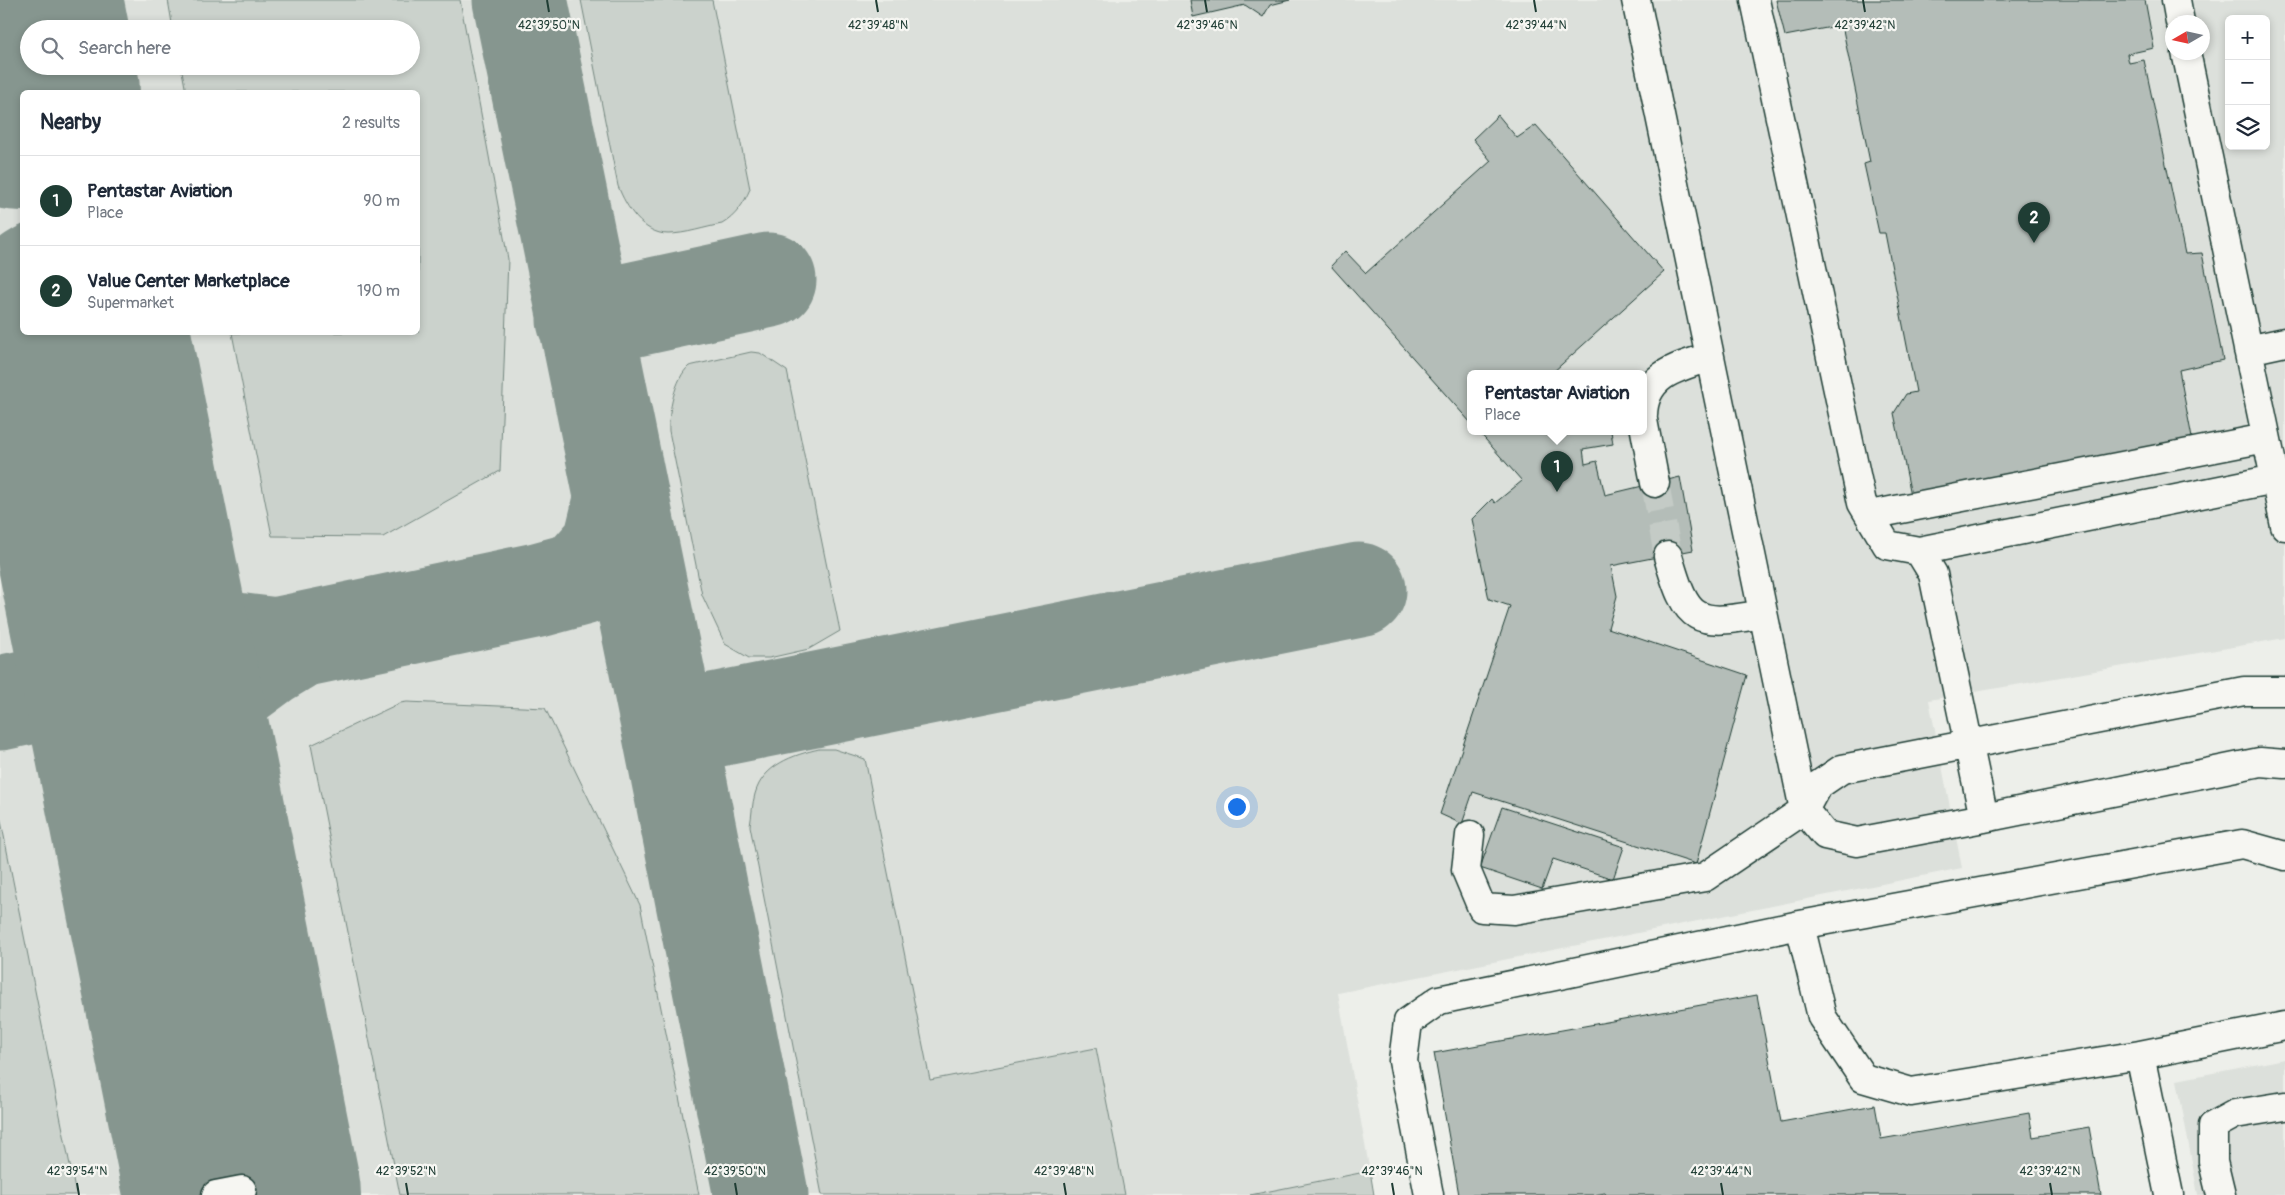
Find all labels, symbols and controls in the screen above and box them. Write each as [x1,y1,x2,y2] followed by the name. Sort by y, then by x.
[2165,15,2210,60] north arrow
[2225,15,2270,150] map controls
[2225,15,2270,60] button: +
[518,18,580,33] text: 42°39'50"N
[848,18,908,33] text: 42°39'48"N
[1176,18,1238,33] text: 42°39'46"N
[1505,18,1567,33] text: 42°39'44"N
[1835,18,1895,33] text: 42°39'42"N
[20,20,420,75] search box
[38,34,66,62] icon: search
[78,36,171,60] text: Search here
[2225,60,2270,105] button: −
[2225,105,2270,150] button: layers
[40,109,101,136] text: Nearby
[342,113,400,133] text: 2 results
[87,179,233,203] text: Pentastar Aviation
[53,191,59,211] text: 1
[363,191,400,211] text: 90 m
[2018,202,2050,243] pin: 2
[87,203,123,223] text: Place
[87,269,290,293] text: Value Center Marketplace
[52,281,60,301] text: 2
[357,281,400,301] text: 190 m
[87,293,174,313] text: Supermarket
[1467,370,1647,435] popup
[1484,381,1630,405] text: Pentastar Aviation
[1484,405,1520,425] text: Place
[1541,451,1573,492] pin: 1
[1224,794,1250,820] your location
[47,1164,107,1179] text: 42°39'54"N
[376,1164,436,1179] text: 42°39'52"N
[704,1164,766,1179] text: 42°39'50"N
[1034,1164,1094,1179] text: 42°39'48"N
[1361,1164,1423,1179] text: 42°39'46"N
[1690,1164,1752,1179] text: 42°39'44"N
[2020,1164,2080,1179] text: 42°39'42"N

